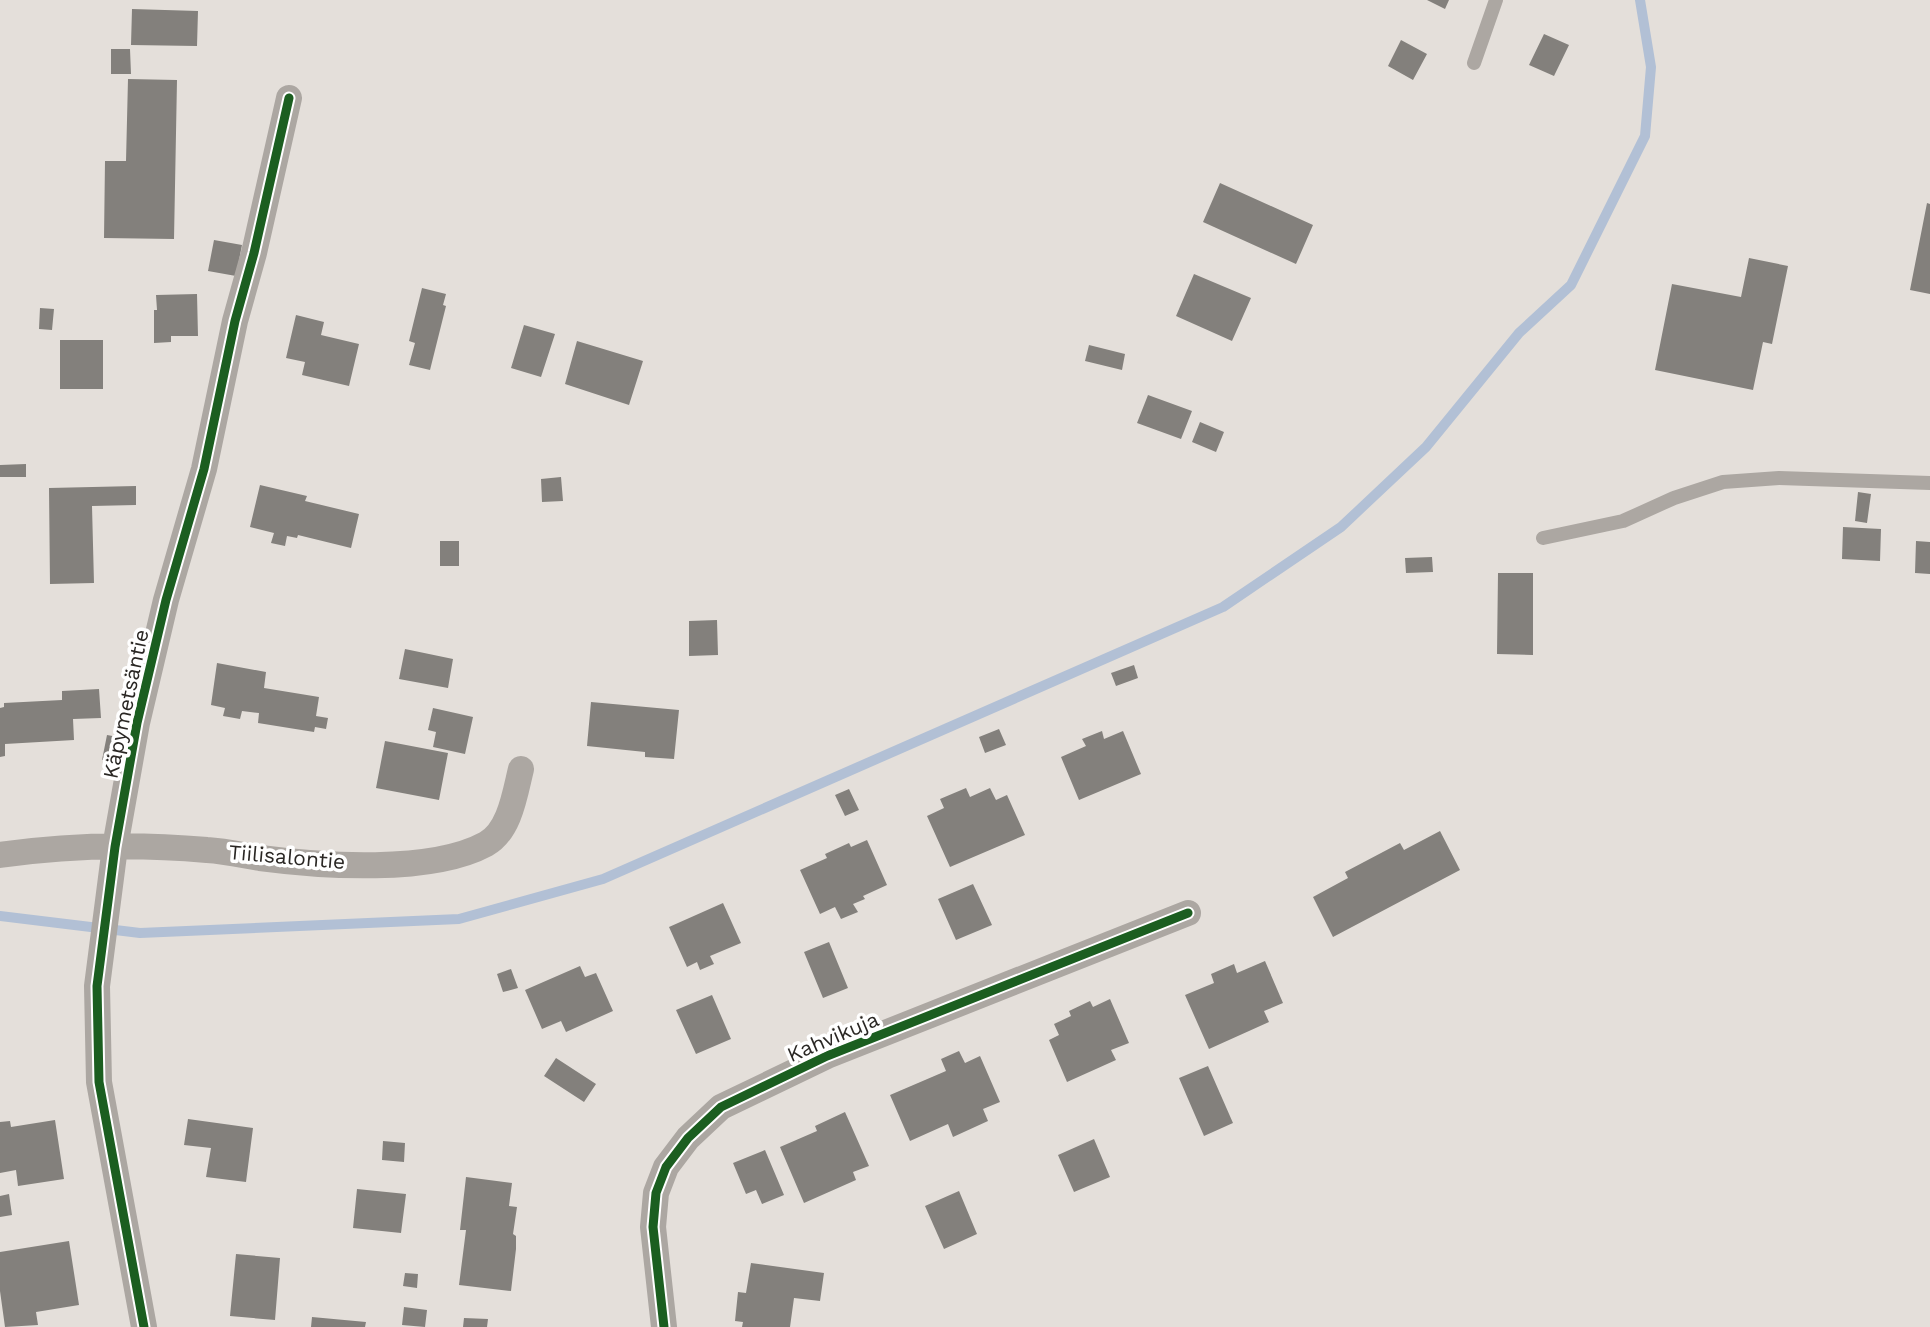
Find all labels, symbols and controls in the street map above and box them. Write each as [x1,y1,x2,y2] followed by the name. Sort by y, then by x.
[97,627,154,781] street label: Käpymetsäntie
[228,839,346,874] street label: Tiilisalontie
[783,1006,882,1067] street label: Kahvikuja

